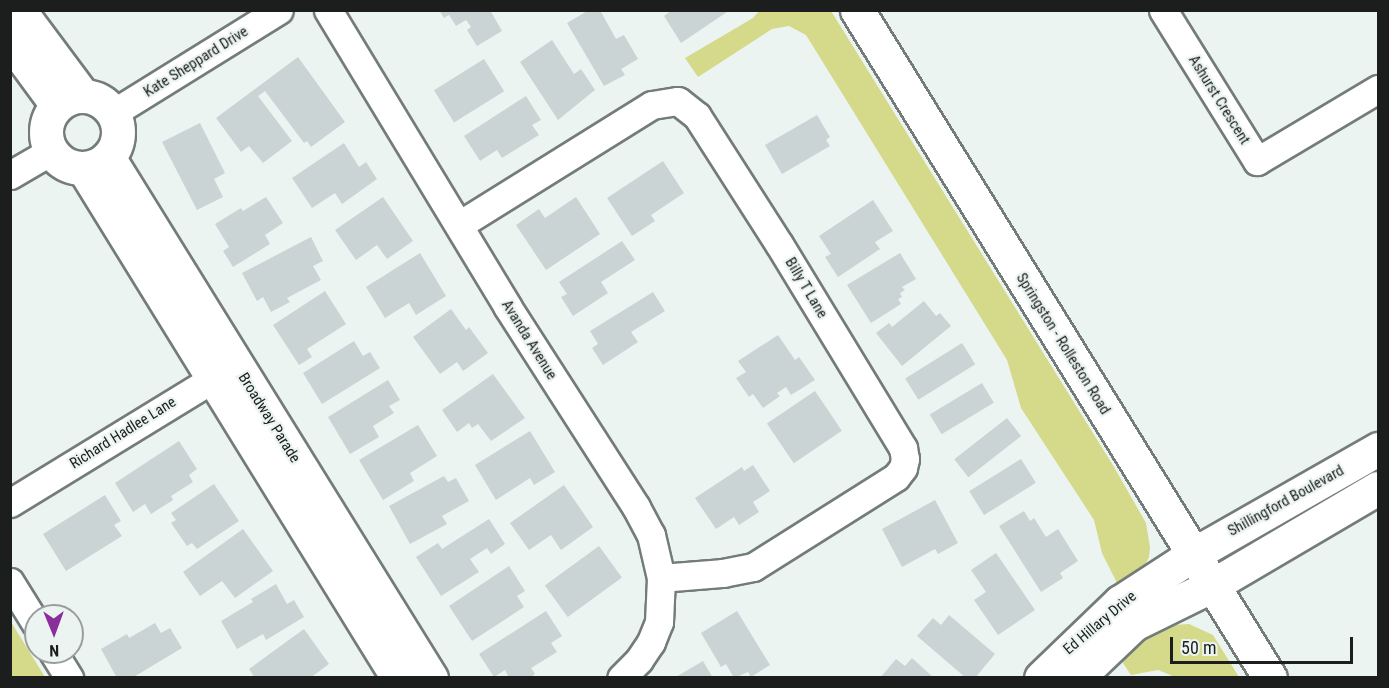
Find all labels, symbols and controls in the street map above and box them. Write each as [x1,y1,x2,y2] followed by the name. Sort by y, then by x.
[141,23,251,101] street label: Kate Sheppard Drive
[1184,52,1254,148] street label: Ashurst Crescent
[781,254,831,322] street label: Billy T Lane
[1012,270,1114,418] street label: Springston - Rolleston Road
[497,297,561,383] street label: Avanda Avenue
[234,370,304,466] street label: Broadway Parade
[67,393,179,473] street label: Richard Hadlee Lane
[1225,462,1347,540] street label: Shillingford Boulevard
[1060,587,1140,659] street label: Ed Hillary Drive
[24,604,84,664] north arrow
[1173,625,1356,663] scale bar
[1181,637,1216,658] text: 50 m
[49,641,59,660] text: N

